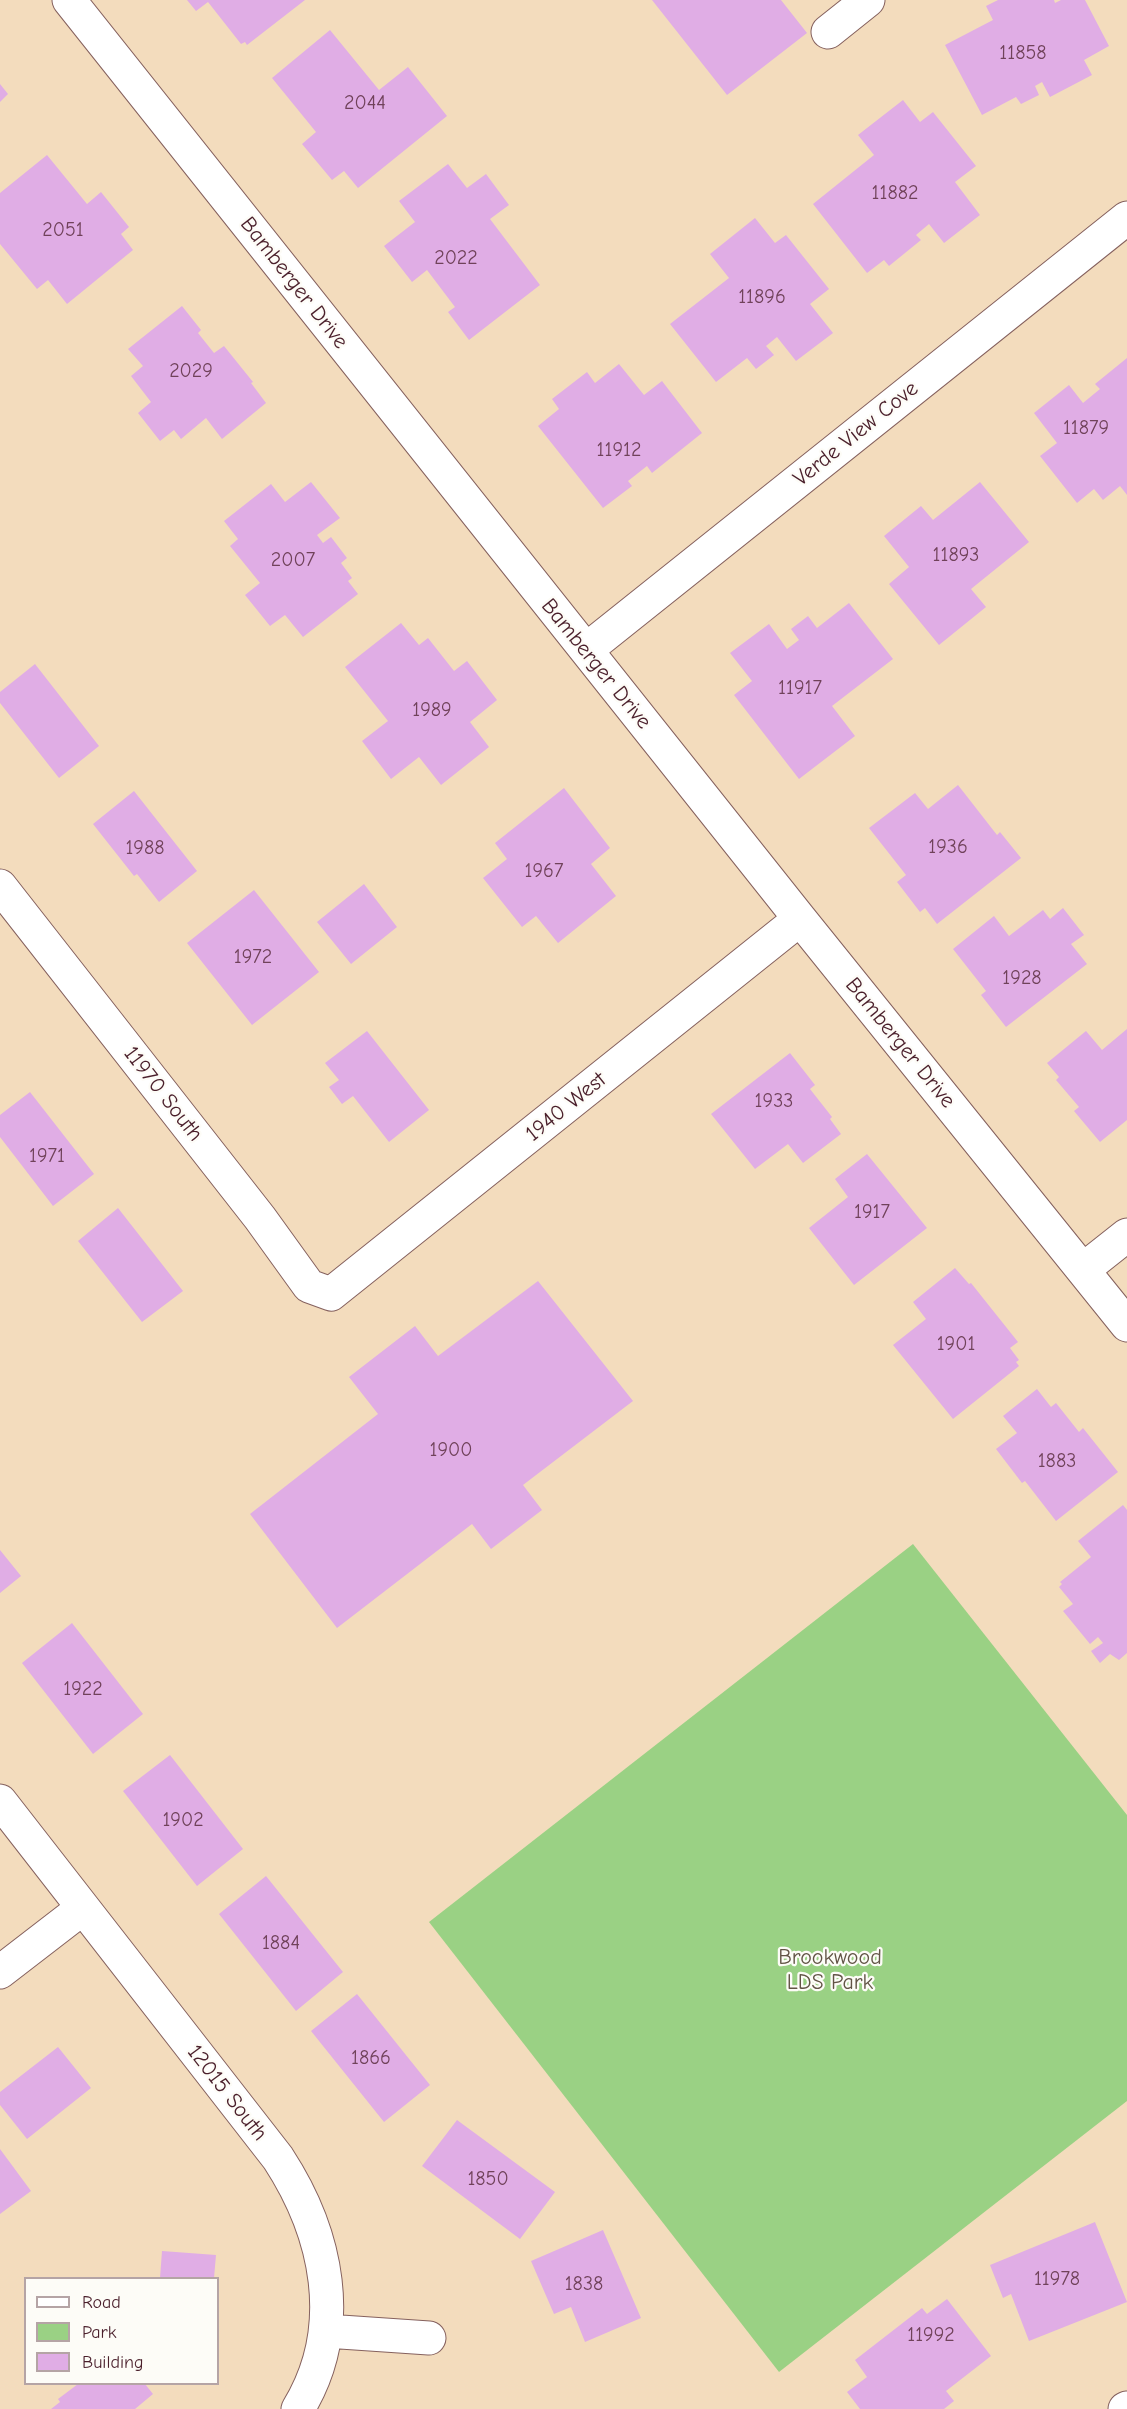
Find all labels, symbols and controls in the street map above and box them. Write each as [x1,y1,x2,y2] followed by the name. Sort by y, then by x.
[999,41,1047,65] house number: 11858
[344,91,386,115] house number: 2044
[872,181,918,205] house number: 11882
[234,212,354,354] street label: Bamberger Drive
[42,218,84,242] house number: 2051
[434,246,478,270] house number: 2022
[738,285,786,309] house number: 11896
[169,359,213,383] house number: 2029
[788,376,924,492] street label: Verde View Cove
[1063,416,1109,440] house number: 11879
[597,438,641,462] house number: 11912
[933,543,979,567] house number: 11893
[271,548,315,572] house number: 2007
[535,593,657,735] street label: Bamberger Drive
[778,676,822,700] house number: 11917
[412,698,452,722] house number: 1989
[928,835,968,859] house number: 1936
[125,836,165,860] house number: 1988
[525,859,563,883] house number: 1967
[234,945,272,969] house number: 1972
[1002,966,1042,990] house number: 1928
[839,972,961,1114] street label: Bamberger Drive
[118,1041,208,1147] street label: 11970 South
[520,1067,612,1147] street label: 1940 West
[755,1089,793,1113] house number: 1933
[29,1144,65,1168] house number: 1971
[854,1200,890,1224] house number: 1917
[937,1332,975,1356] house number: 1901
[430,1438,472,1462] house number: 1900
[1038,1449,1076,1473] house number: 1883
[63,1677,103,1701] house number: 1922
[162,1808,204,1832] house number: 1902
[262,1931,300,1955] house number: 1884
[778,1945,882,1996] park label: Brookwood LDS Park
[181,2040,273,2146] street label: 12015 South
[351,2046,391,2070] house number: 1866
[467,2167,509,2191] house number: 1850
[1034,2267,1080,2291] house number: 11978
[565,2272,603,2296] house number: 1838
[24,2277,219,2385] legend
[82,2292,121,2313] text: Road
[82,2322,116,2343] text: Park
[907,2323,955,2347] house number: 11992
[82,2352,144,2373] text: Building

